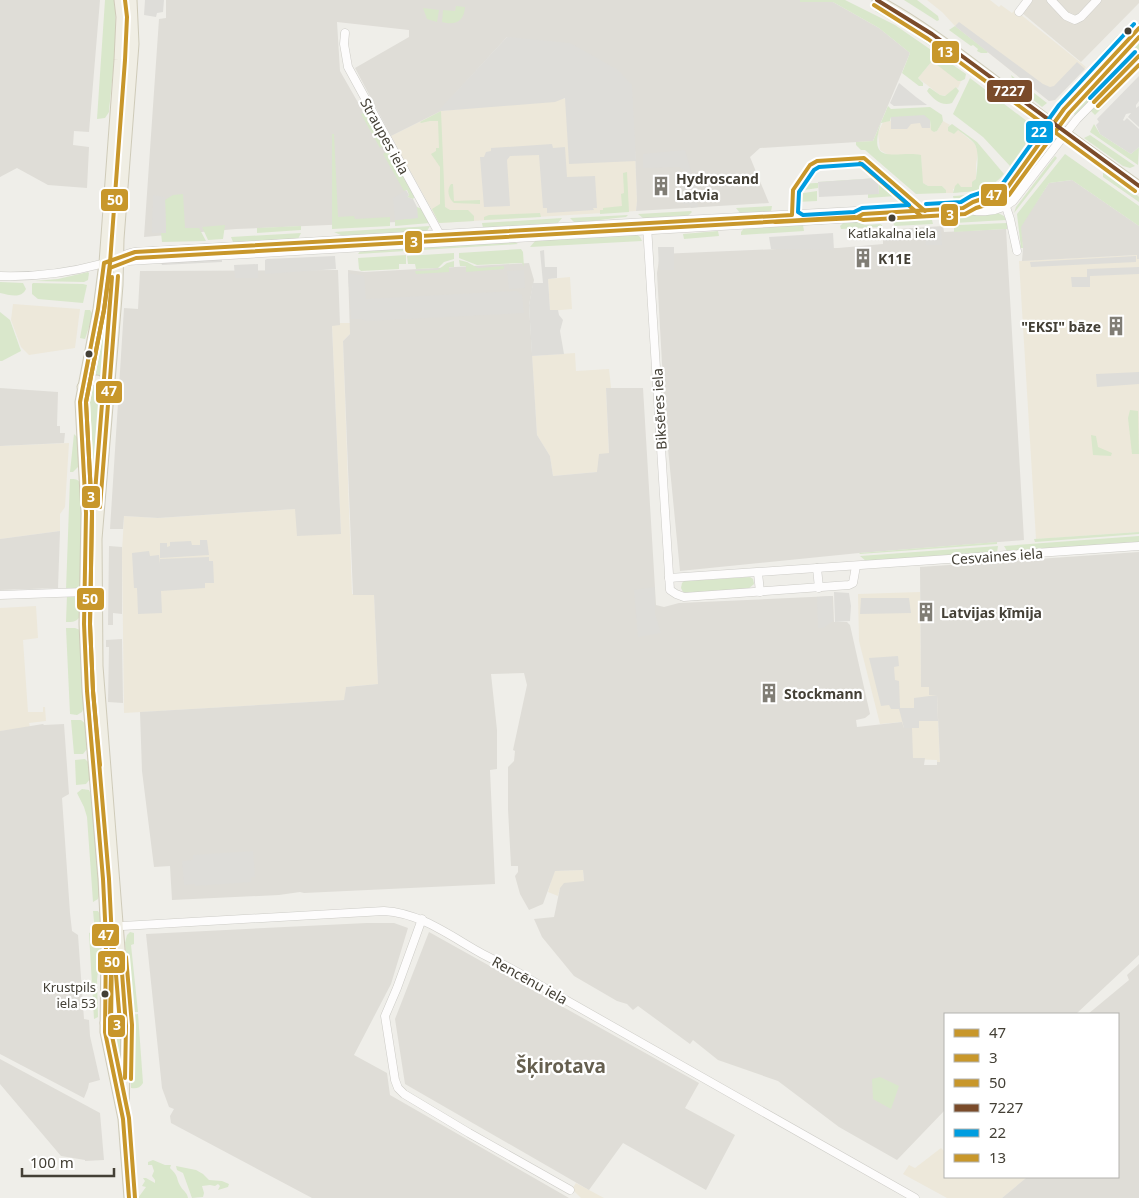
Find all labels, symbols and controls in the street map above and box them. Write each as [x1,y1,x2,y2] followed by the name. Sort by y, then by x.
[1123,26,1133,36] unlabelled marker
[931,40,960,64] line badge: 13
[937,42,953,61] text: 13
[986,79,1033,103] line badge: 7227
[993,81,1025,100] text: 7227
[356,94,414,178] street label: Straupes iela
[1025,120,1054,144] line badge: 22
[1031,122,1047,141] text: 22
[676,169,759,204] place label: Hydroscand Latvia
[650,175,672,197] building icon: Hydroscand Latvia
[980,183,1008,207] line badge: 47
[986,185,1002,204] text: 47
[100,188,129,212] line badge: 50
[107,190,123,209] text: 50
[940,203,959,227] line badge: 3
[946,205,954,224] text: 3
[887,213,897,223] marker: Katlakalna iela
[848,224,936,242] place label: Katlakalna iela
[404,230,423,254] line badge: 3
[410,232,418,251] text: 3
[852,247,874,269] building icon: K11E
[878,249,911,268] place label: K11E
[1105,315,1127,337] building icon: "EKSI" bāze
[1021,317,1101,336] place label: "EKSI" bāze
[84,349,94,359] unlabelled marker
[647,368,671,450] street label: Biksēres iela
[95,380,123,404] line badge: 47
[101,381,117,400] text: 47
[81,485,101,509] line badge: 3
[87,487,95,506] text: 3
[950,543,1044,569] street label: Cesvaines iela
[76,587,105,611] line badge: 50
[82,589,98,608] text: 50
[915,601,937,623] building icon: Latvijas ķīmija
[941,603,1042,622] place label: Latvijas ķīmija
[758,682,780,704] building icon: Stockmann
[784,684,863,703] place label: Stockmann
[91,923,120,947] line badge: 47
[98,925,114,944] text: 47
[97,950,126,974] line badge: 50
[489,951,571,1009] street label: Rencēnu iela
[104,952,120,971] text: 50
[43,978,96,1012] place label: Krustpils iela 53
[100,989,110,999] marker: Krustpils iela 53
[944,1013,1119,1178] legend
[107,1014,126,1038] line badge: 3
[113,1015,121,1034] text: 3
[989,1022,1006,1042] text: 47
[989,1047,998,1067] text: 3
[516,1053,606,1079] district label: Šķirotava
[989,1072,1006,1092] text: 50
[989,1097,1023,1117] text: 7227
[989,1122,1006,1142] text: 22
[22,1146,115,1178] scale bar
[989,1147,1006,1167] text: 13
[30,1152,74,1172] text: 100 m

